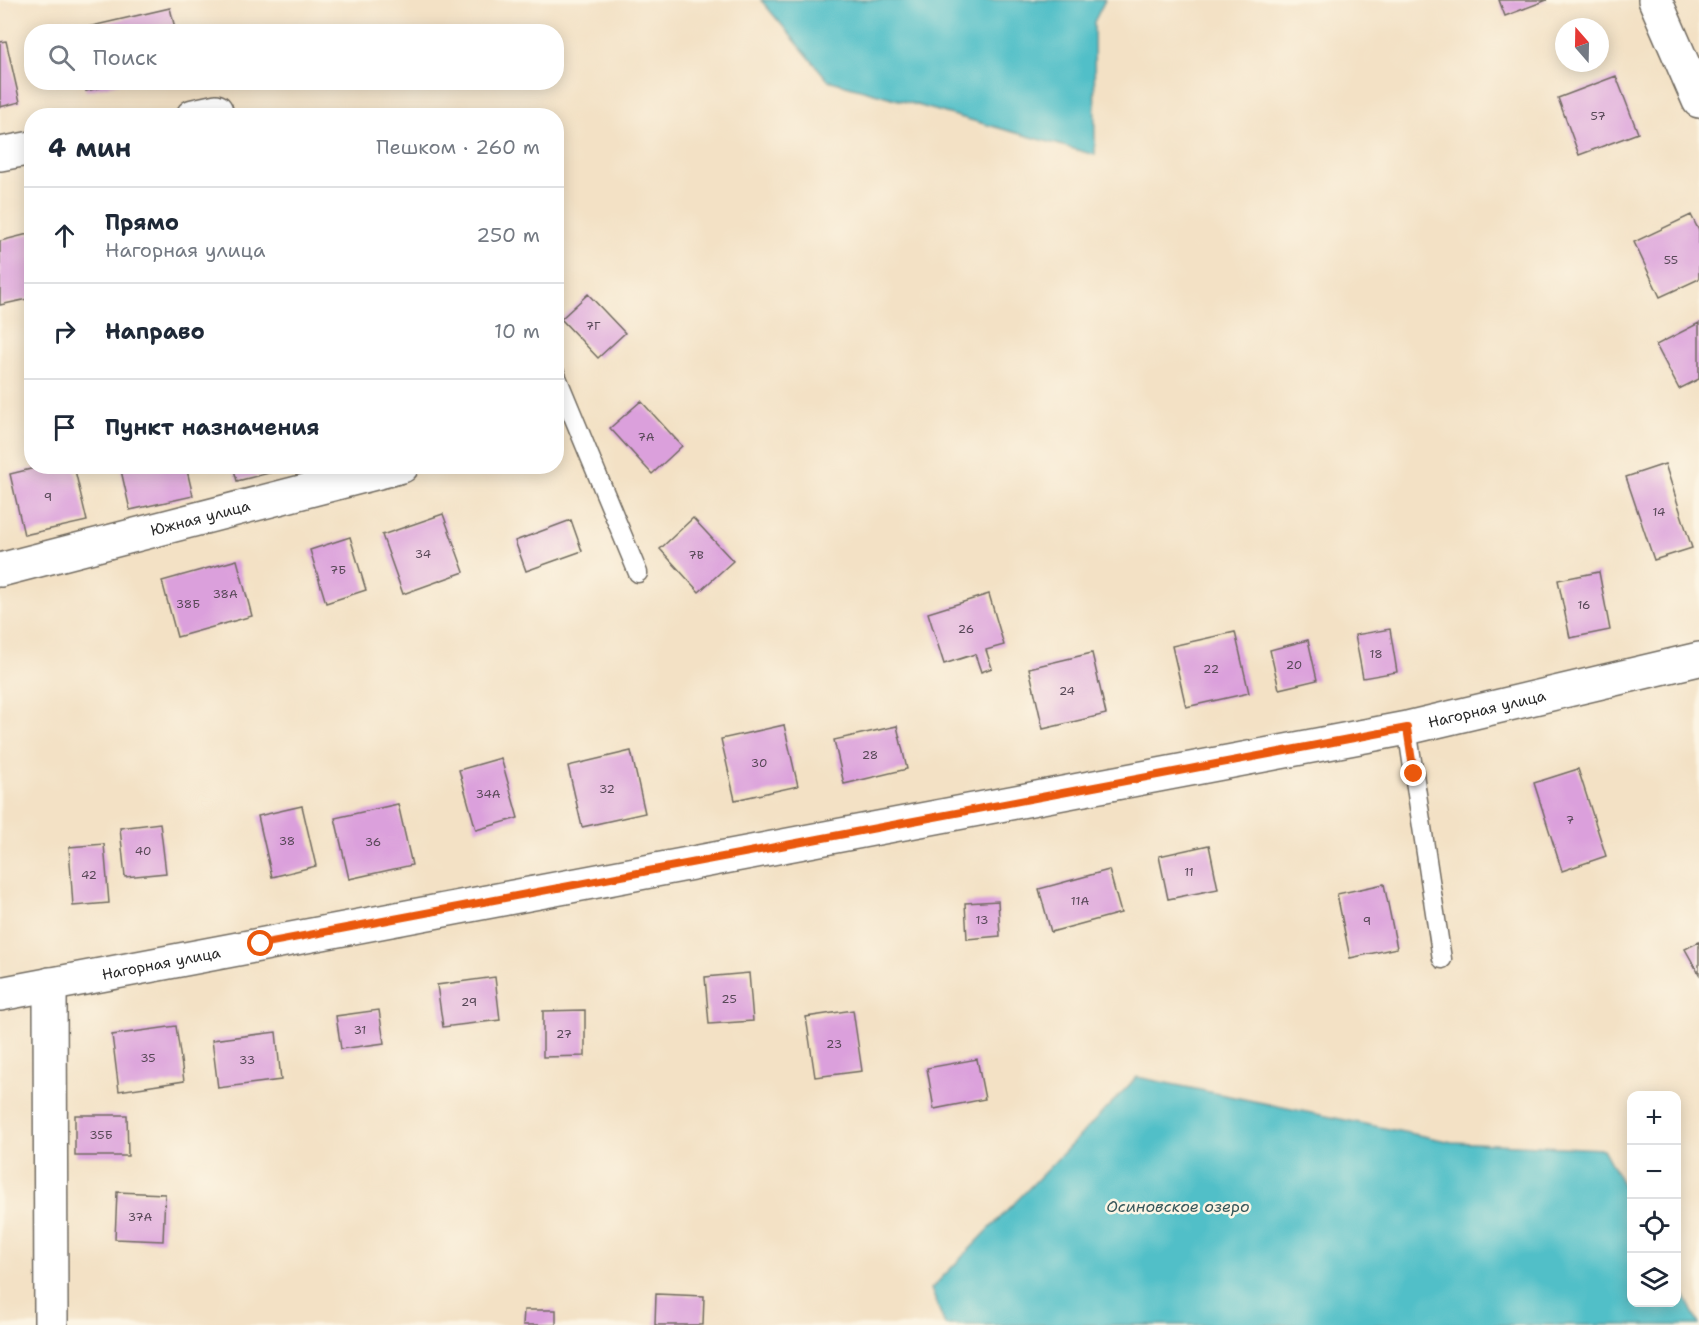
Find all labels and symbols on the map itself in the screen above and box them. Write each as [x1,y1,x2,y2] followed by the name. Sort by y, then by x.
[1555,18,1609,72] north arrow
[1590,108,1606,124] house number: 57
[1664,252,1678,268] house number: 55
[586,318,601,334] house number: 7Г
[637,429,655,445] house number: 7А
[44,489,52,505] house number: 9
[148,496,253,541] street label: Южная улица
[1653,504,1665,520] house number: 14
[415,546,431,562] house number: 34
[688,547,704,563] house number: 7В
[330,562,346,578] house number: 7Б
[212,586,238,602] house number: 38А
[176,596,200,612] house number: 38Б
[1577,597,1591,613] house number: 16
[958,621,974,637] house number: 26
[1369,646,1383,662] house number: 18
[1286,657,1302,673] house number: 20
[1203,661,1219,677] house number: 22
[1059,683,1075,699] house number: 24
[1426,685,1548,733] street label: Нагорная улица
[862,747,878,763] house number: 28
[751,755,767,771] house number: 30
[1400,760,1426,786] route end
[599,781,615,797] house number: 32
[475,786,501,802] house number: 34А
[1566,812,1574,828] house number: 7
[279,833,295,849] house number: 38
[365,834,381,850] house number: 36
[135,843,151,859] house number: 40
[1184,864,1194,880] house number: 11
[81,867,97,883] house number: 42
[1071,893,1089,909] house number: 11А
[976,912,988,928] house number: 13
[1363,913,1371,929] house number: 9
[247,930,273,956] route start
[100,942,223,985] street label: Нагорная улица
[721,991,737,1007] house number: 25
[461,994,477,1010] house number: 29
[354,1022,366,1038] house number: 31
[556,1026,572,1042] house number: 27
[826,1036,842,1052] house number: 23
[140,1050,156,1066] house number: 35
[239,1052,255,1068] house number: 33
[89,1127,113,1143] house number: 35Б
[1106,1196,1250,1217] water label: Осиновское озеро
[128,1209,153,1225] house number: 37А

